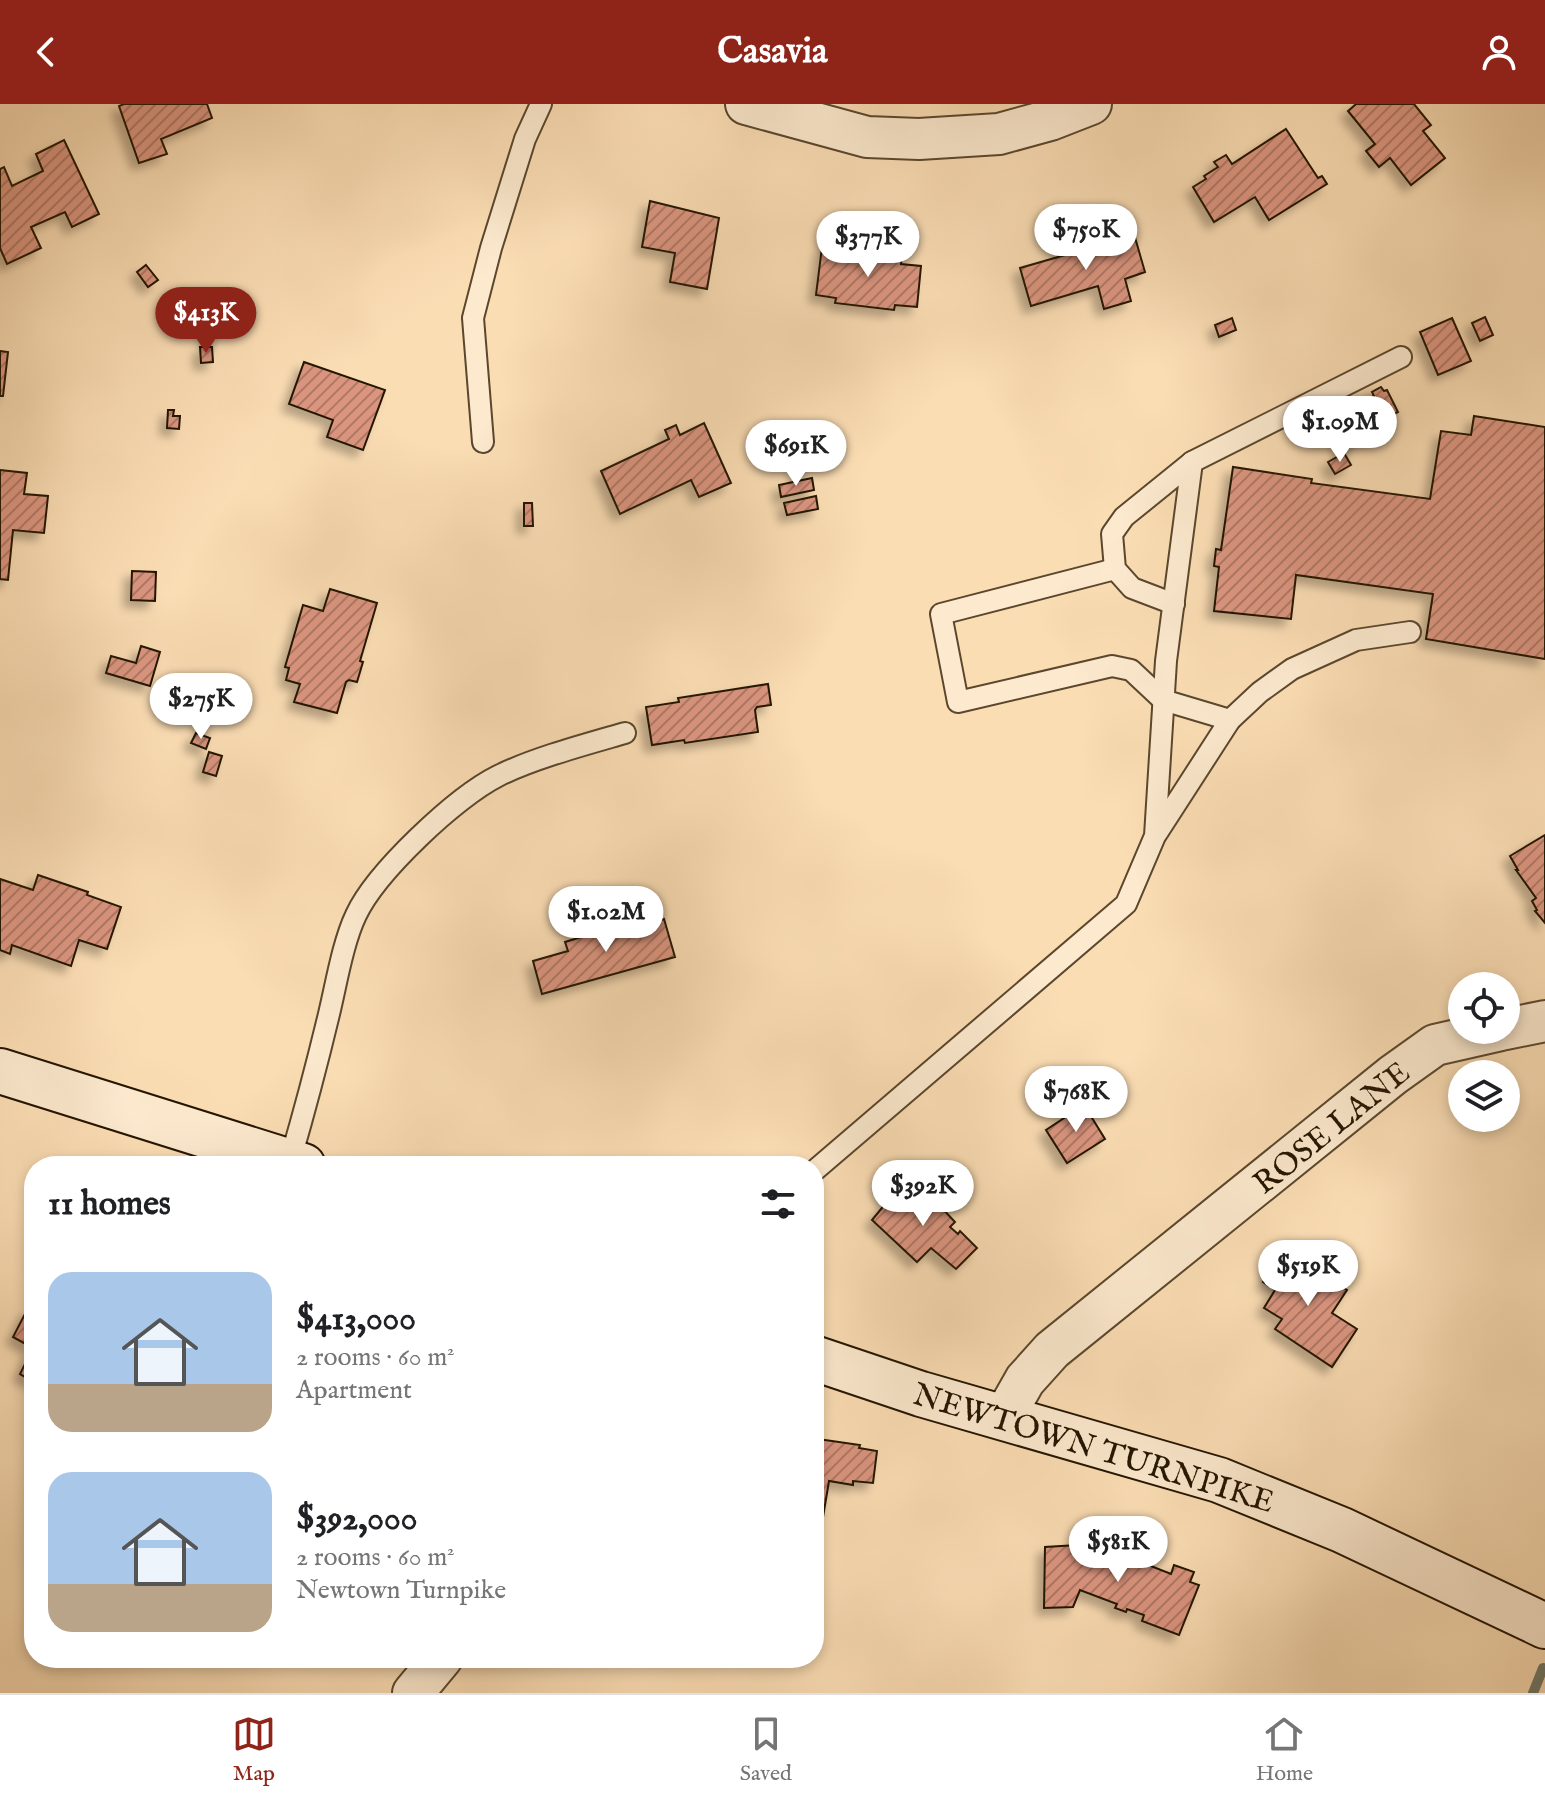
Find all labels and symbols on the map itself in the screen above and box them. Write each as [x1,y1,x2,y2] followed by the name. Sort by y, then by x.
[1030,204,1142,272] pin: $750K
[812,211,924,279] pin: $377K
[150,287,262,355] pin: $413K
[1275,396,1405,464] pin: $1.09M
[740,420,852,488] pin: $691K
[145,673,257,741] pin: $275K
[541,886,671,954] pin: $1.02M
[1246,1053,1419,1205] street label: ROSE LANE
[1020,1066,1132,1134] pin: $768K
[867,1160,979,1228] pin: $392K
[1252,1240,1364,1308] pin: $519K
[908,1375,1279,1524] street label: NEWTOWN TURNPIKE
[1062,1516,1174,1584] pin: $581K

